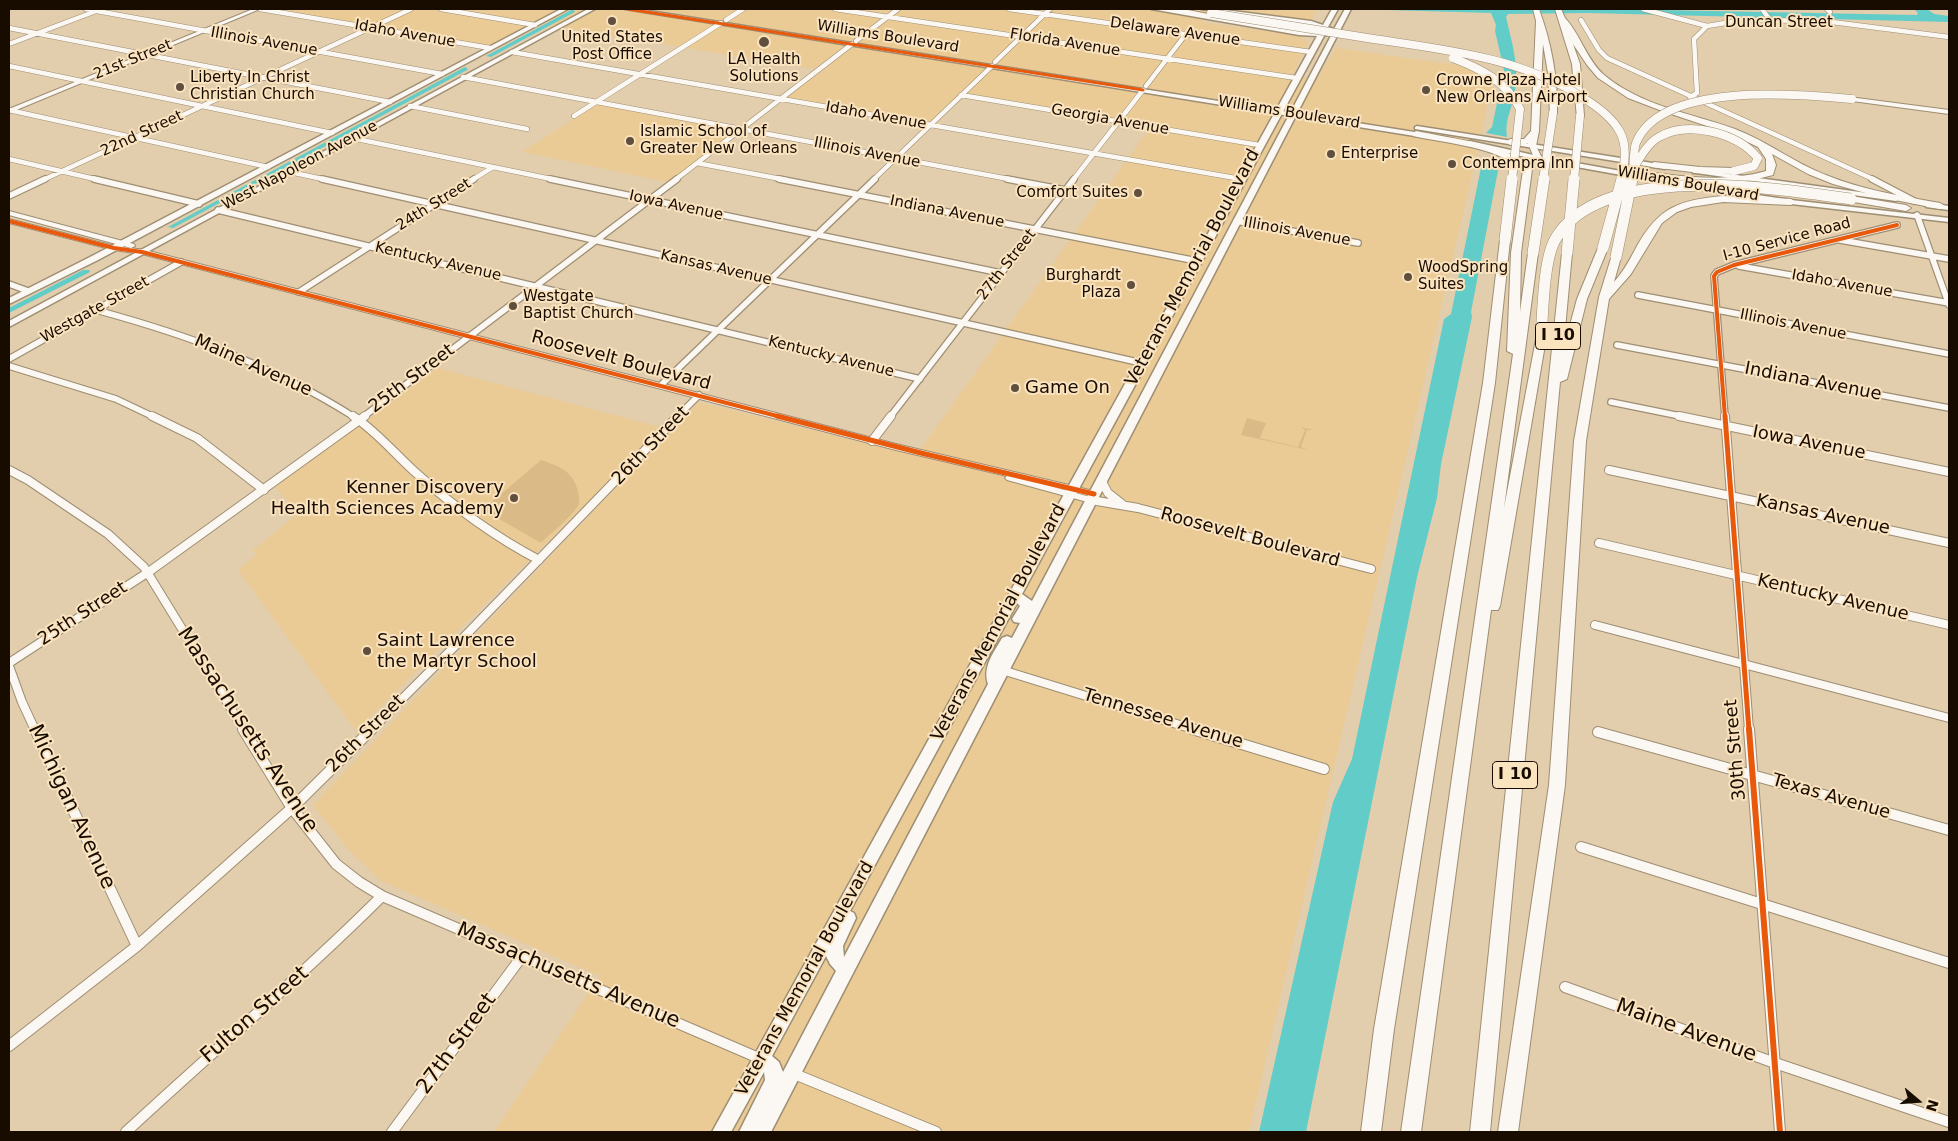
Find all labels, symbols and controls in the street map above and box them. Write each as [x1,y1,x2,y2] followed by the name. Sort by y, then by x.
[1109,14,1241,50] street label: Delaware Avenue
[1725,14,1833,32] street label: Duncan Street
[606,15,618,27] marker: United States Post Office
[353,16,457,52] street label: Idaho Avenue
[816,17,960,57] street label: Williams Boulevard
[209,24,319,60] street label: Illinois Avenue
[1009,25,1121,61] street label: Florida Avenue
[561,29,663,64] place label: United States Post Office
[757,35,771,49] marker: LA Health Solutions
[91,36,175,84] street label: 21st Street
[728,51,800,86] place label: LA Health Solutions
[190,69,315,104] place label: Liberty In Christ Christian Church
[1436,72,1587,107] place label: Crowne Plaza Hotel New Orleans Airport
[174,81,186,93] marker: Liberty In Christ Christian Church
[1420,84,1432,96] marker: Crowne Plaza Hotel New Orleans Airport
[1217,93,1361,133] street label: Williams Boulevard
[824,98,928,134] street label: Idaho Avenue
[1050,101,1170,139] street label: Georgia Avenue
[98,107,186,161] street label: 22nd Street
[219,117,381,215] street label: West Napoleon Avenue
[640,123,797,158] place label: Islamic School of Greater New Orleans
[812,134,922,172] street label: Illinois Avenue
[624,135,636,147] marker: Islamic School of Greater New Orleans
[1341,145,1418,163] place label: Enterprise
[1121,146,1265,390] street label: Veterans Memorial Boulevard
[1325,148,1337,160] marker: Enterprise
[1462,155,1574,173] place label: Contempra Inn
[1446,158,1458,170] marker: Contempra Inn
[1616,163,1760,205] street label: Williams Boulevard
[393,175,475,235] street label: 24th Street
[1016,184,1128,202] place label: Comfort Suites
[627,187,725,225] street label: Iowa Avenue
[1132,187,1144,199] marker: Comfort Suites
[888,192,1006,232] street label: Indiana Avenue
[1242,214,1352,250] street label: Illinois Avenue
[1721,214,1853,266] street label: I-10 Service Road
[974,226,1040,304] street label: 27th Street
[373,239,503,285] street label: Kentucky Avenue
[659,246,773,290] street label: Kansas Avenue
[1418,259,1508,294] place label: WoodSpring Suites
[1790,266,1894,302] street label: Idaho Avenue
[1046,267,1121,302] place label: Burghardt Plaza
[1402,271,1414,283] marker: WoodSpring Suites
[38,273,152,347] street label: Westgate Street
[1125,279,1137,291] marker: Burghardt Plaza
[523,288,634,323] place label: Westgate Baptist Church
[507,300,519,312] marker: Westgate Baptist Church
[1738,306,1848,344] street label: Illinois Avenue
[1536,322,1580,350] road number: I 10
[529,327,713,395] street label: Roosevelt Boulevard
[191,330,315,402] street label: Maine Avenue
[766,333,896,381] street label: Kentucky Avenue
[365,340,459,418] street label: 25th Street
[1743,358,1883,406] street label: Indiana Avenue
[1025,377,1110,399] place label: Game On
[1009,382,1021,394] marker: Game On
[608,402,694,490] street label: 26th Street
[1751,421,1867,465] street label: Iowa Avenue
[271,477,504,520] place label: Kenner Discovery Health Sciences Academy
[1754,490,1892,540] street label: Kansas Avenue
[508,492,520,504] marker: Kenner Discovery Health Sciences Academy
[927,501,1071,745] street label: Veterans Memorial Boulevard
[1158,504,1342,572] street label: Roosevelt Boulevard
[1755,570,1911,626] street label: Kentucky Avenue
[34,577,132,651] street label: 25th Street
[171,623,323,837] street label: Massachusetts Avenue
[377,630,537,672] place label: Saint Lawrence the Martyr School
[361,645,373,657] marker: Saint Lawrence the Martyr School
[1080,684,1246,754] street label: Tennessee Avenue
[322,690,410,778] street label: 26th Street
[1721,698,1751,802] street label: 30th Street
[22,721,120,893] street label: Michigan Avenue
[1492,762,1538,788] road number: I 10
[1769,770,1893,824] street label: Texas Avenue
[731,858,879,1100] street label: Veterans Memorial Boulevard
[453,918,683,1034] street label: Massachusetts Avenue
[196,961,314,1069] street label: Fulton Street
[412,989,502,1099] street label: 27th Street
[1612,994,1760,1068] street label: Maine Avenue
[1893,1076,1943,1126] north arrow
[1923,1098,1942,1114] text: N

